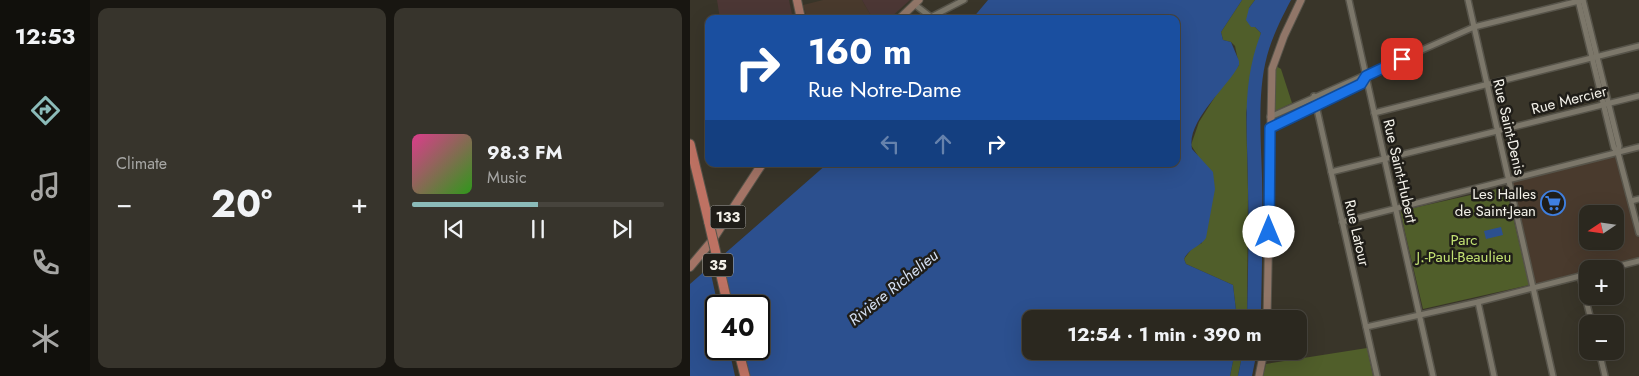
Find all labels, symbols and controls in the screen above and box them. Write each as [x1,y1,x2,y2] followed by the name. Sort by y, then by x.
[15,20,75,52] text: 12:53
[808,27,912,77] text: 160 m
[725,35,790,100] icon: right
[1381,38,1423,80] pin
[1388,45,1416,73] icon: arrive
[808,73,961,105] text: Rue Notre-Dame
[1487,77,1531,177] street label: Rue Saint-Denis
[1529,80,1610,120] street label: Rue Mercier
[28,93,63,128] icon: directions
[1377,117,1423,226] street label: Rue Saint-Hubert
[876,130,904,158] icon: left
[929,130,957,158] icon: ahead
[982,130,1010,158] icon: right
[487,139,562,166] text: 98.3 FM
[116,152,167,175] text: Climate
[487,166,527,189] text: Music
[28,169,63,204] icon: music
[211,176,272,231] text: 20°
[116,183,133,224] text: −
[351,183,368,224] text: +
[1455,183,1536,222] place label: Les Halles de Saint-Jean
[1540,190,1566,216] supermarket icon: Les Halles de Saint-Jean
[1339,198,1375,269] street label: Rue Latour
[1242,205,1294,257] position arrow
[1579,205,1624,250] north arrow
[1579,205,1624,360] map controls
[710,206,746,228] road number: 133
[440,215,468,243] icon: previous
[524,215,552,243] icon: pause
[608,215,636,243] icon: next
[1415,229,1511,268] park label: Parc J.-Paul-Beaulieu
[844,244,943,331] water label: Rivière Richelieu
[28,245,63,280] icon: phone
[703,254,733,276] road number: 35
[1579,260,1624,305] button: +
[705,295,770,360] speed limit sign: 40
[1579,315,1624,360] button: −
[28,321,63,356] icon: climate
[1067,321,1262,348] text: 12:54 · 1 min · 390 m

